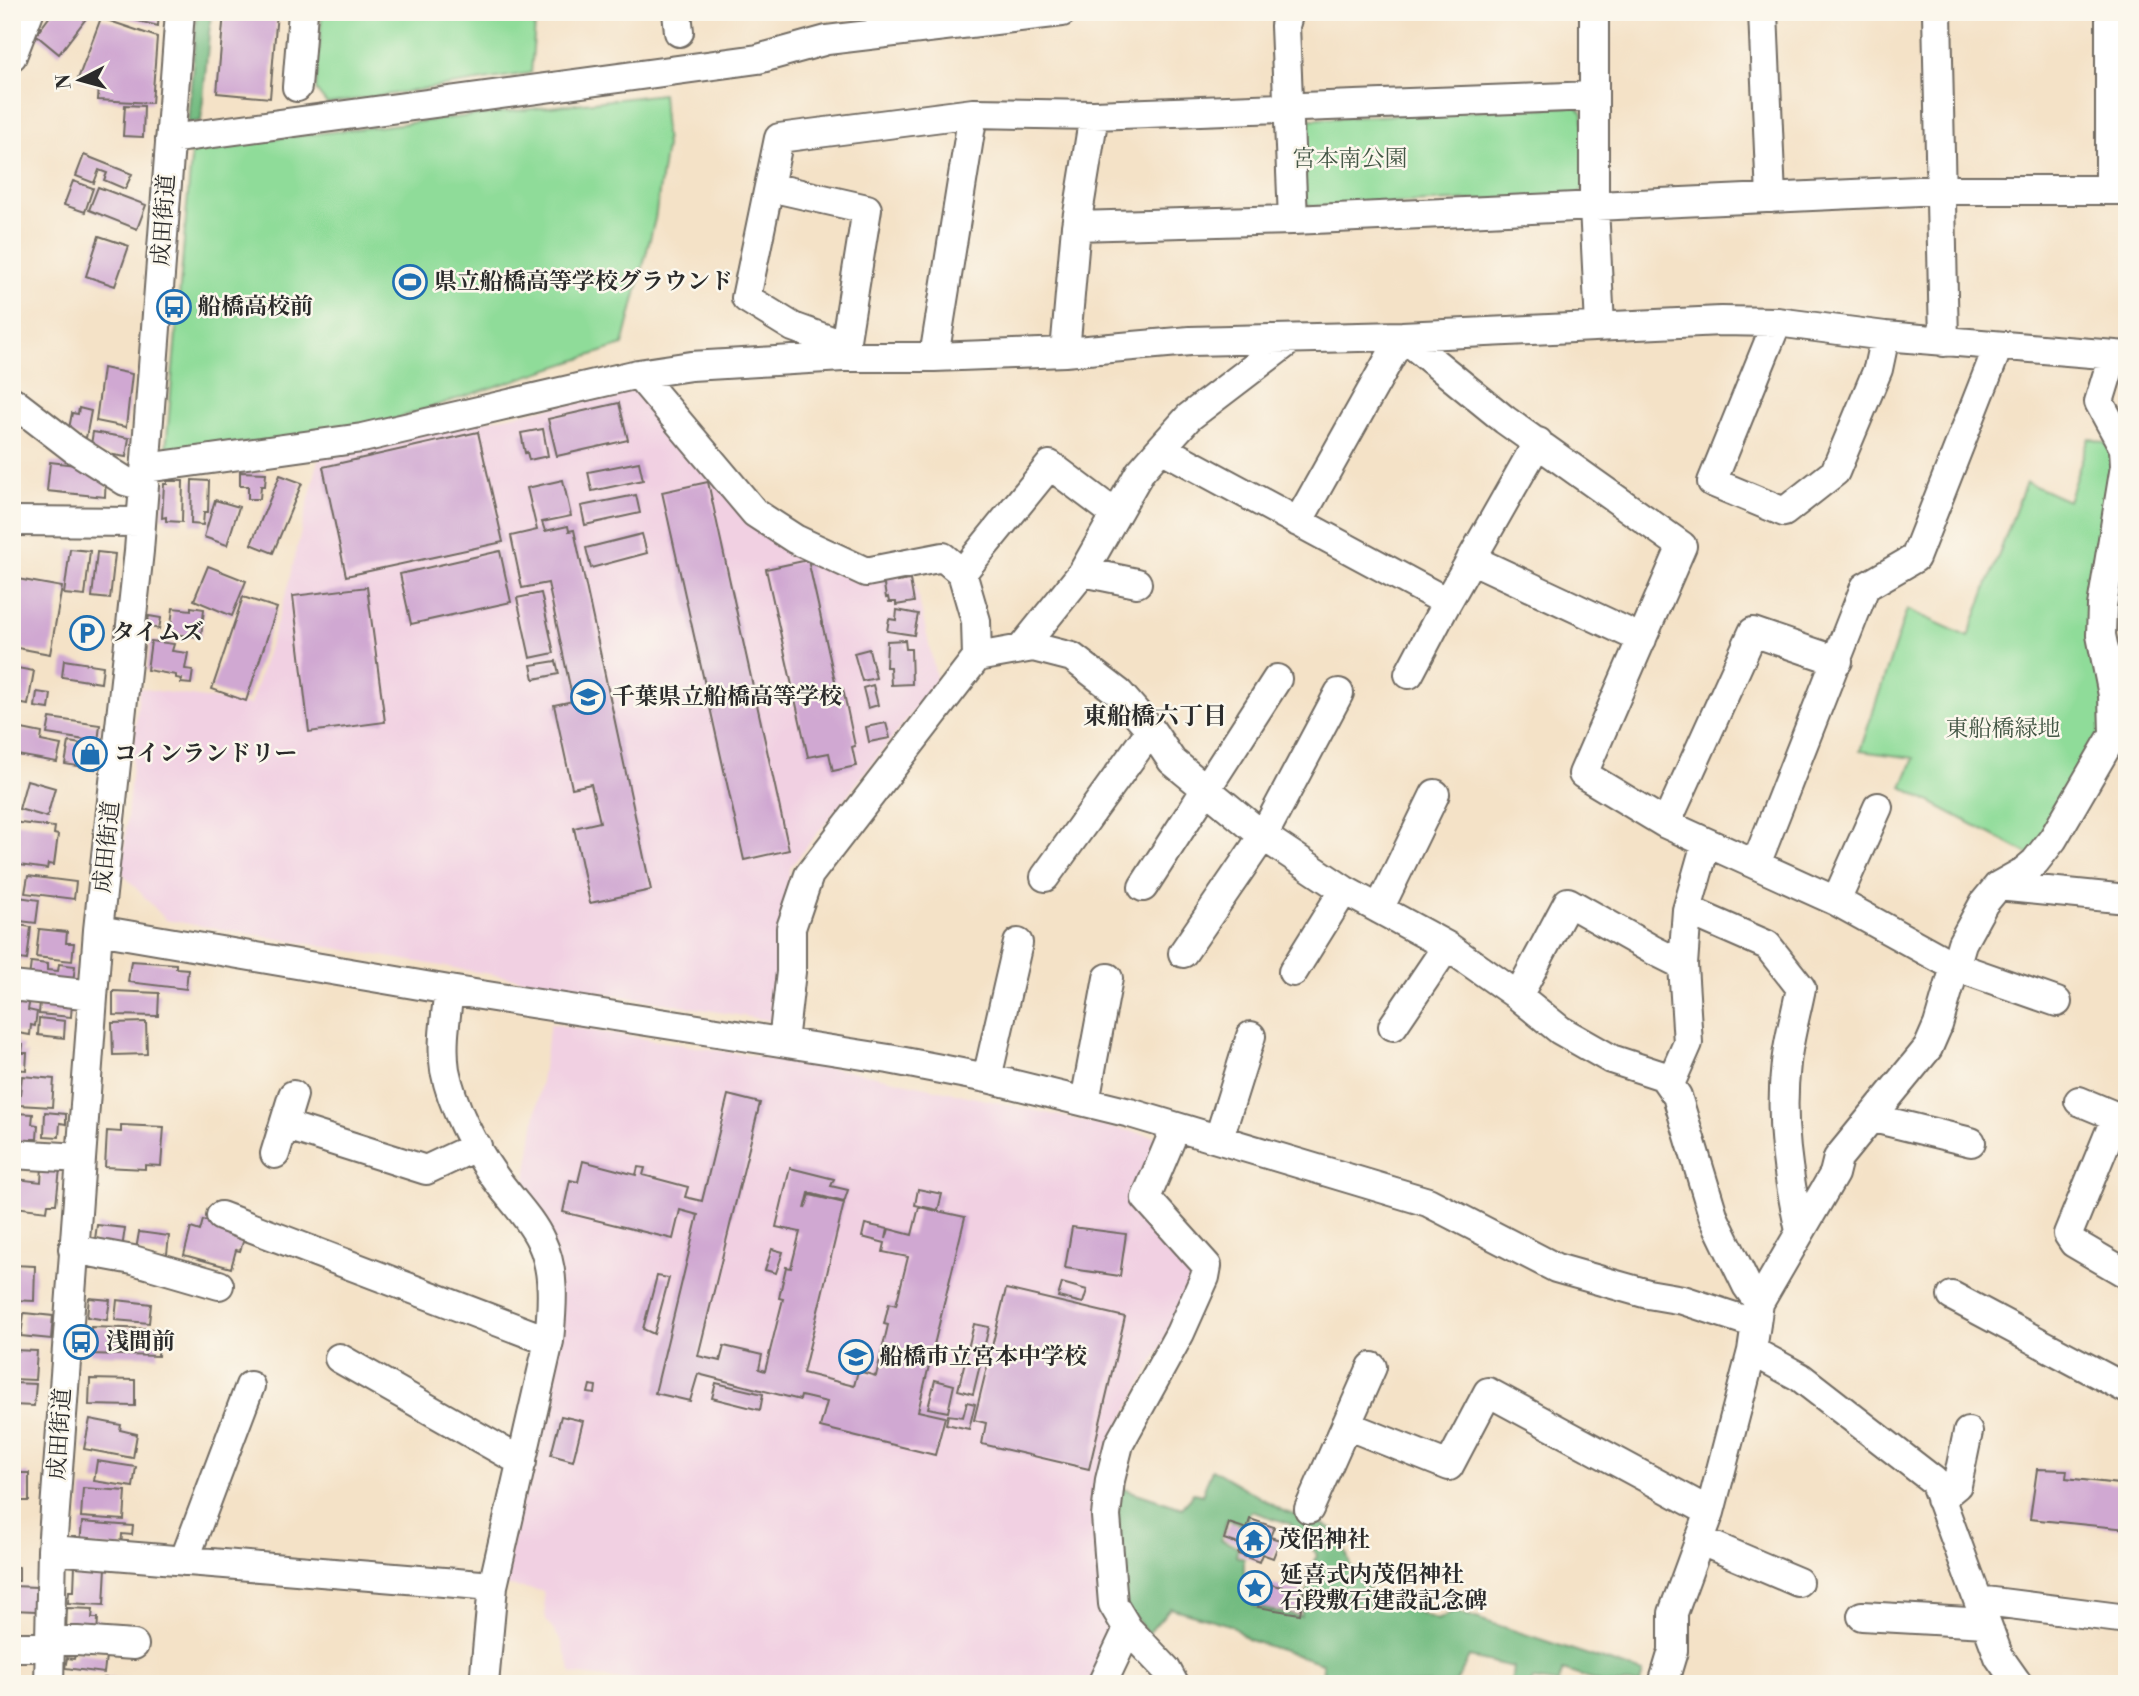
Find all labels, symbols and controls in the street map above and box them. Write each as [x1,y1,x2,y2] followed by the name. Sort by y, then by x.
[46,46,116,116] north arrow
[51,73,77,90] text: N
[1293,145,1408,173] park label: 宮本南公園
[147,173,181,267] street label: 成田街道
[391,263,429,301] sports icon: 県立船橋高等学校グラウンド
[434,268,733,296] place label: 県立船橋高等学校グラウンド
[155,288,193,326] bus stop icon: 船橋高校前
[198,293,313,321] place label: 船橋高校前
[68,614,106,652] parking icon: タイムズ
[112,619,204,647] place label: タイムズ
[569,678,607,716] school or university icon: 千葉県立船橋高等学校
[612,683,842,711] place label: 千葉県立船橋高等学校
[1083,702,1227,732] district label: 東船橋六丁目
[1946,715,2061,743] park label: 東船橋緑地
[71,735,109,773] shop icon: コインランドリー
[114,740,297,768] place label: コインランドリー
[88,800,126,894] street label: 成田街道
[62,1323,100,1361] bus stop icon: 浅間前
[106,1328,175,1356] place label: 浅間前
[837,1338,875,1376] school or university icon: 船橋市立宮本中学校
[880,1343,1087,1371] place label: 船橋市立宮本中学校
[43,1387,77,1481] street label: 成田街道
[1235,1521,1273,1559] temple icon: 茂侶神社
[1278,1526,1370,1554] place label: 茂侶神社
[1280,1561,1487,1615] place label: 延喜式内茂侶神社 石段敷石建設記念碑
[1236,1569,1274,1607] place icon: 延喜式内茂侶神社 石段敷石建設記念碑

